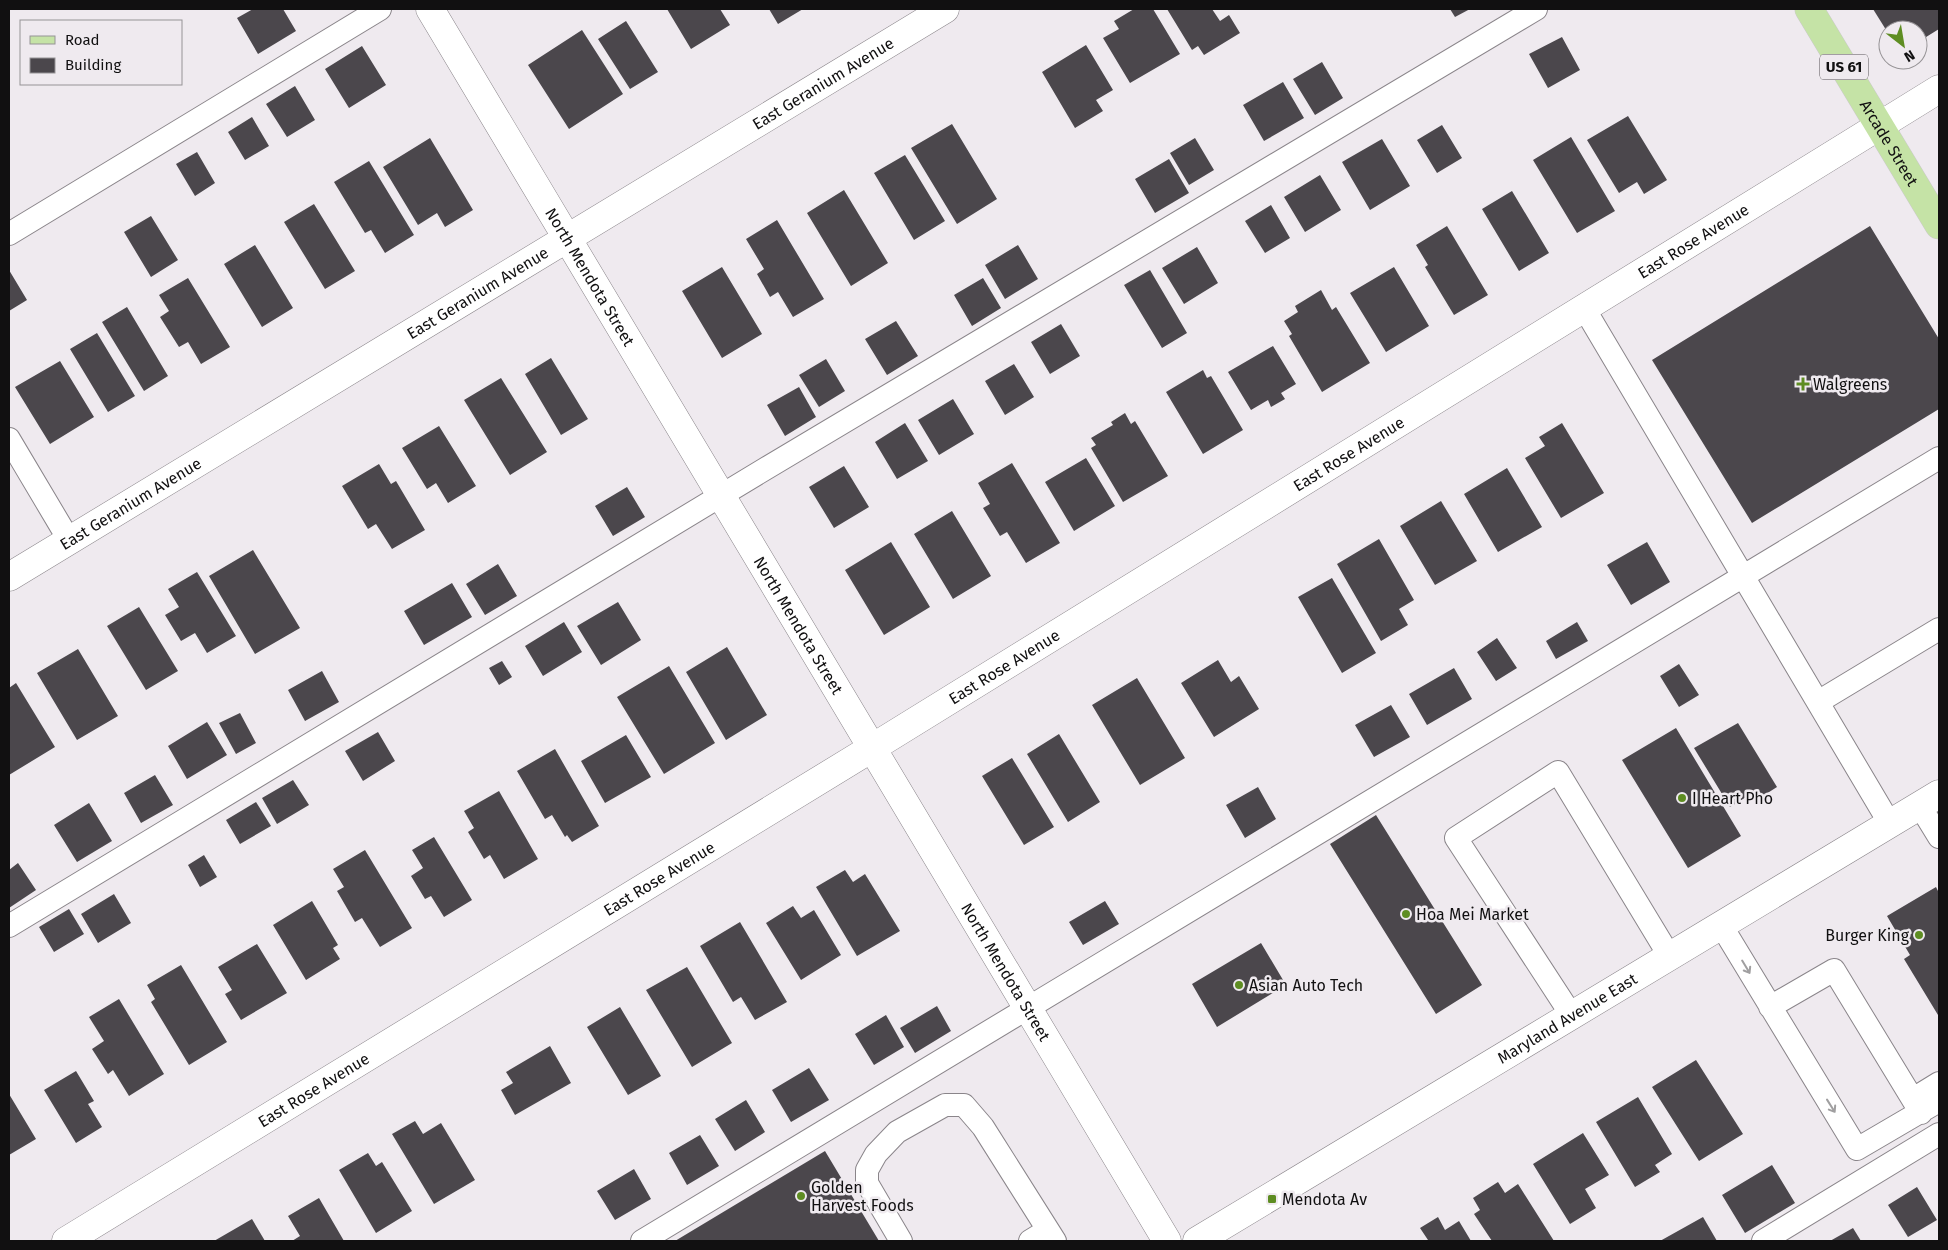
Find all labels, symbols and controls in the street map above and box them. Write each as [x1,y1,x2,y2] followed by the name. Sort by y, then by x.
[20,20,182,85] legend
[1878,20,1928,70] north arrow
[65,31,100,49] text: Road
[749,33,897,133] street label: East Geranium Avenue
[1901,46,1918,65] text: N
[1820,54,1868,80] road number: US 61
[65,56,121,74] text: Building
[1856,96,1923,189] street label: Arcade Street
[1634,199,1752,282] street label: East Rose Avenue
[542,204,639,349] street label: North Mendota Street
[403,243,552,343] street label: East Geranium Avenue
[1813,375,1887,394] place label: Walgreens
[1797,378,1809,390] marker: Walgreens
[1290,412,1408,495] street label: East Rose Avenue
[56,453,205,553] street label: East Geranium Avenue
[750,553,847,698] street label: North Mendota Street
[945,625,1063,708] street label: East Rose Avenue
[1692,789,1773,808] place label: I Heart Pho
[1676,792,1688,804] marker: I Heart Pho
[600,837,718,920] street label: East Rose Avenue
[957,899,1055,1045] street label: North Mendota Street
[1416,905,1529,924] place label: Hoa Mei Market
[1400,908,1412,920] marker: Hoa Mei Market
[1825,926,1910,945] place label: Burger King
[1913,929,1925,941] marker: Burger King
[1742,960,1752,974] one-way arrow
[1494,969,1640,1067] street label: Maryland Avenue East
[1249,976,1363,995] place label: Asian Auto Tech
[1233,979,1245,991] marker: Asian Auto Tech
[254,1048,372,1131] street label: East Rose Avenue
[1826,1099,1836,1113] one-way arrow
[811,1178,914,1215] place label: Golden Harvest Foods
[795,1190,807,1202] marker: Golden Harvest Foods
[1282,1190,1367,1209] place label: Mendota Av
[1266,1193,1278,1205] marker: Mendota Av

